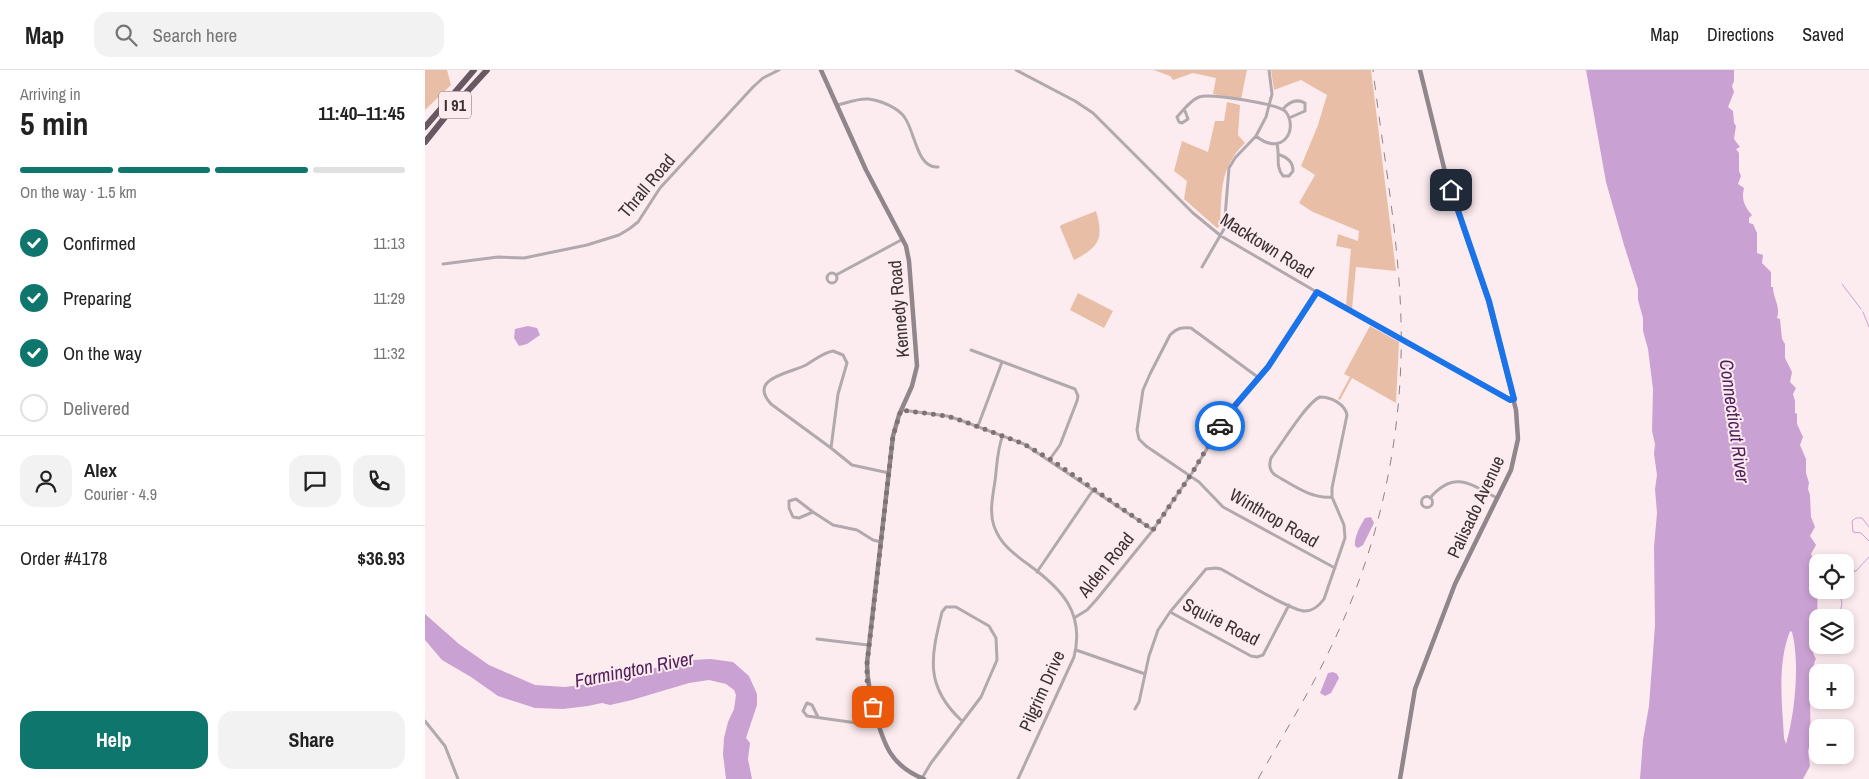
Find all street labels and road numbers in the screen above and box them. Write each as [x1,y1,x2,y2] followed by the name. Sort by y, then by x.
[439,92,471,118] road number: I 91
[613,148,681,223] street label: Thrall Road
[1216,207,1319,284] street label: Macktown Road
[882,259,915,359] street label: Kennedy Road
[1441,451,1510,562] street label: Palisado Avenue
[1225,482,1323,553] street label: Winthrop Road
[1071,527,1140,603] street label: Alden Road
[1179,592,1264,652] street label: Squire Road
[1013,646,1070,735] street label: Pilgrim Drive

